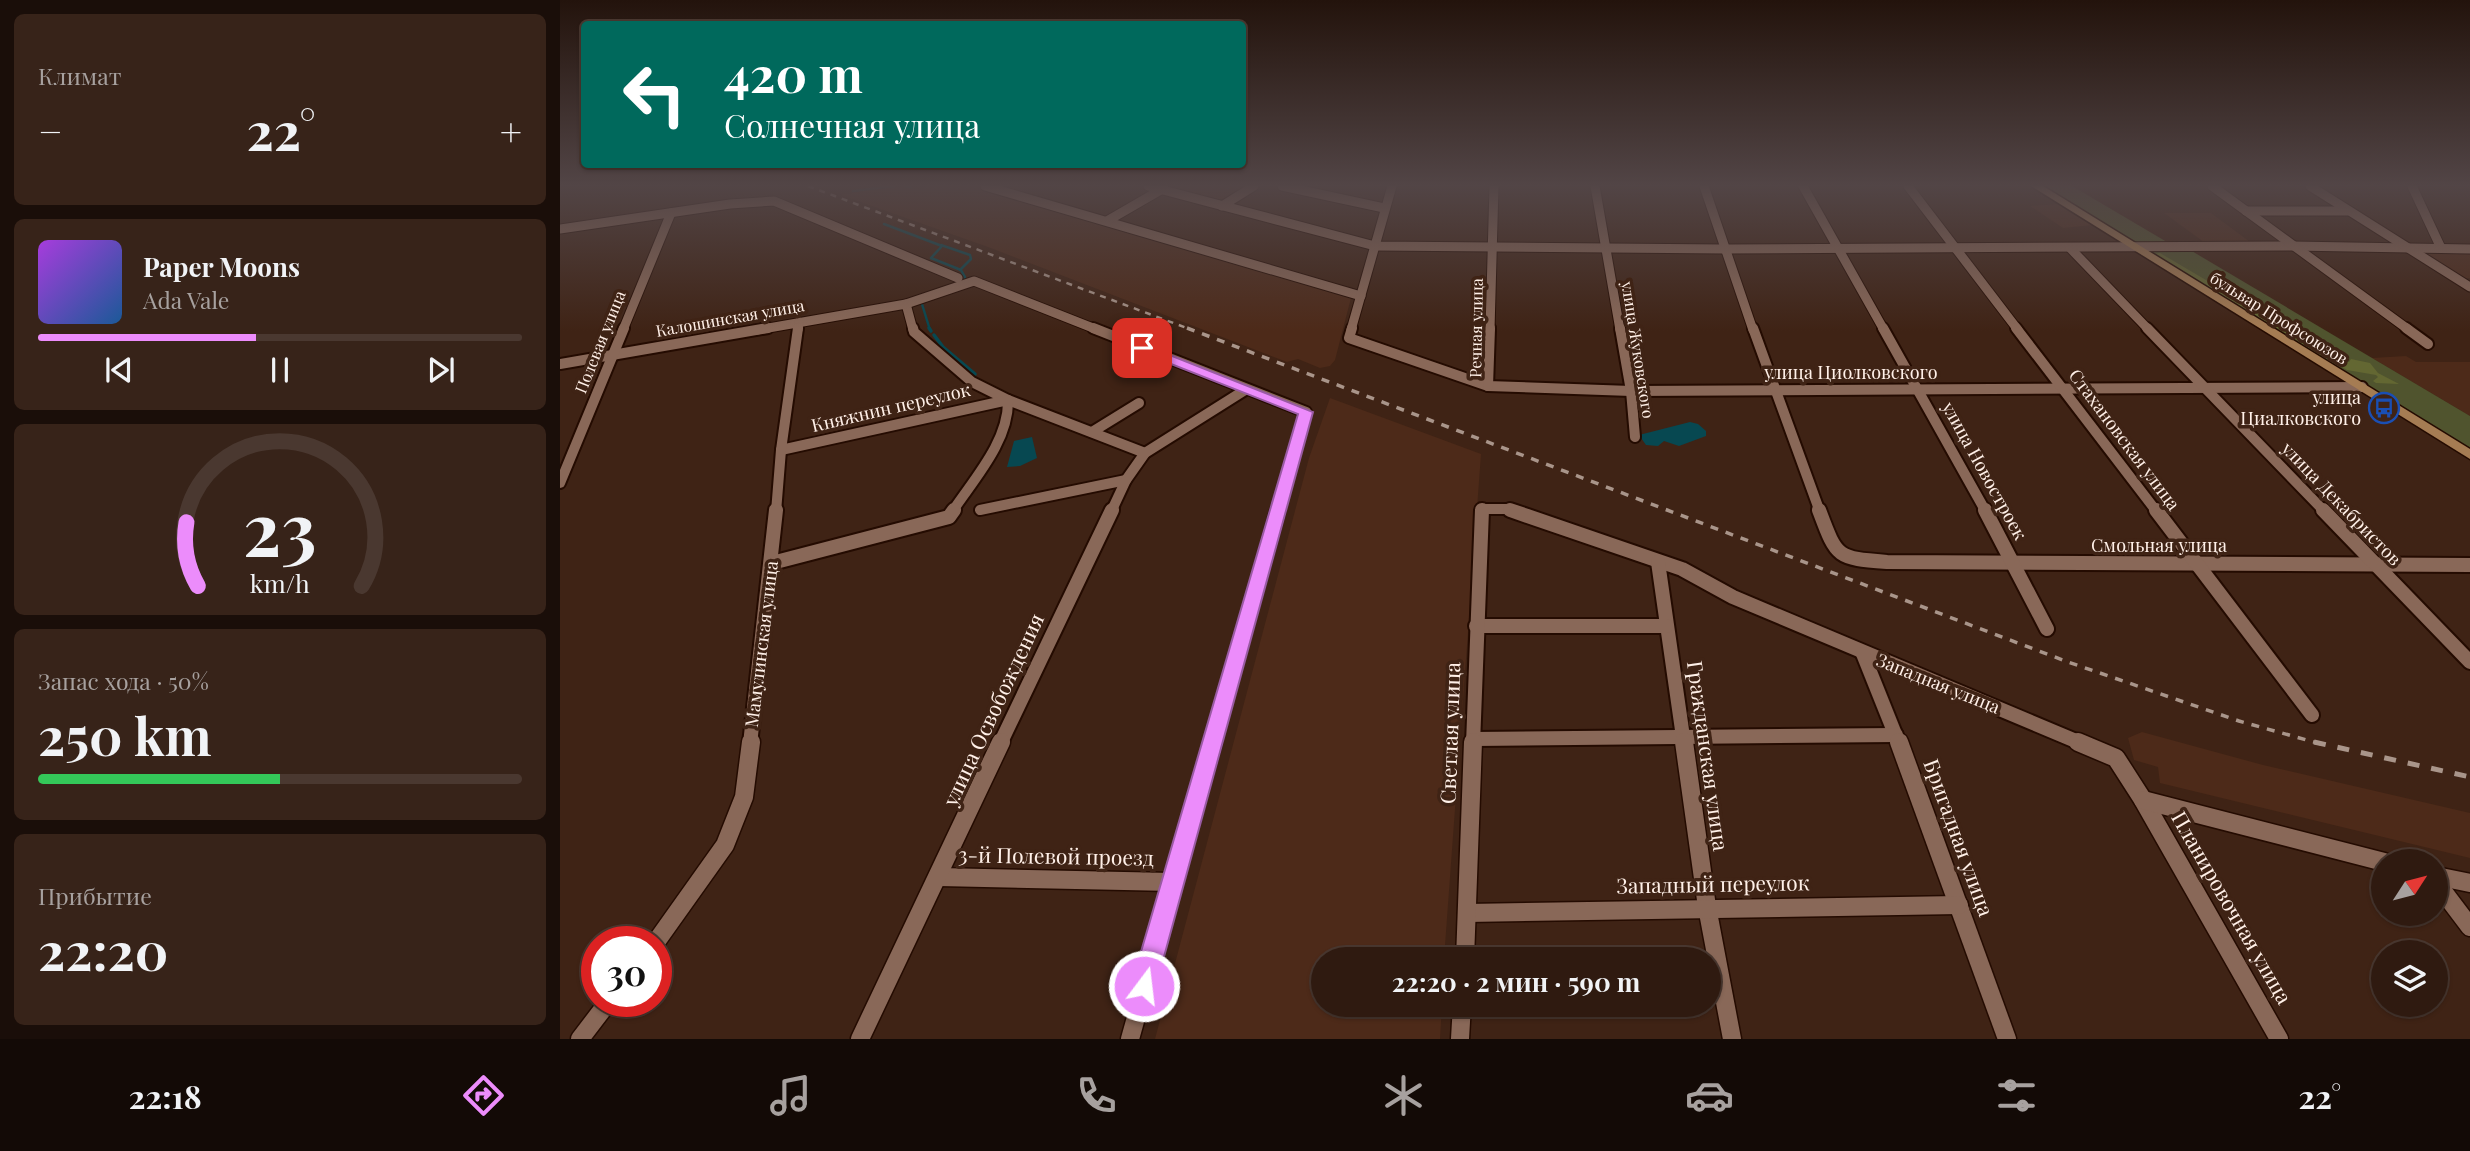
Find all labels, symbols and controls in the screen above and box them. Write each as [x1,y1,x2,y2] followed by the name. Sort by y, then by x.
[724,40,863,105] text: 420 m
[609,49,700,140] icon: left
[38,60,121,91] text: Климат
[247,95,316,164] text: 22°
[724,103,980,146] text: Солнечная улица
[38,105,63,156] text: −
[500,105,522,156] text: +
[143,249,300,284] text: Paper Moons
[2206,267,2352,369] street label: бульвар Профсоюзов
[1464,278,1487,378] street label: Речная улица
[1617,279,1660,420] street label: улица Жуковского
[143,284,230,315] text: Ada Vale
[569,287,630,396] street label: Полевая улица
[654,294,806,341] street label: Калошинская улица
[1112,318,1172,378] pin
[1123,329,1161,367] icon: arrive
[100,351,138,389] icon: previous
[261,351,299,389] icon: pause
[422,351,460,389] icon: next
[1763,360,1938,384] street label: улица Циолковского
[2064,364,2186,515] street label: Стахановская улица
[809,377,973,437] street label: Княжнин переулок
[2240,385,2361,430] place label: улица Циалковского
[2367,391,2401,425] bus stop icon: улица Циалковского
[1936,396,2033,544] street label: улица Новостроек
[2276,436,2407,570] street label: улица Декабристов
[243,477,317,574] text: 23
[2091,533,2227,557] street label: Смольная улица
[739,559,783,729] street label: Мамулинская улица
[250,565,310,598] text: km/h
[935,608,1049,811] street label: улица Освобождения
[1873,647,2004,719] street label: Западная улица
[1682,659,1736,853] street label: Гражданская улица
[1433,661,1465,804] street label: Светлая улица
[38,665,209,696] text: Запас хода · 50%
[38,700,212,769] text: 250 km
[1918,755,2002,920] street label: Бригадная улица
[2166,806,2300,1009] street label: Планировочная улица
[958,839,1154,871] street label: 3-й Полевой проезд
[2371,849,2448,926] north arrow
[2371,849,2448,1017] map controls
[1616,867,1810,899] street label: Западный переулок
[38,880,152,911] text: Прибытие
[38,915,168,984] text: 22:20
[581,926,672,1017] speed limit sign: 30
[2371,940,2448,1017] button: layers
[1107,949,1181,1023] position arrow
[1392,964,1640,999] text: 22:20 · 2 мин · 590 m
[459,1071,508,1120] icon: directions
[766,1071,815,1120] icon: music
[1072,1071,1121,1120] icon: phone
[1379,1071,1428,1120] icon: climate
[1685,1071,1734,1120] icon: car
[1992,1071,2041,1120] icon: filters
[129,1074,202,1117] text: 22:18
[2299,1074,2341,1117] text: 22°

